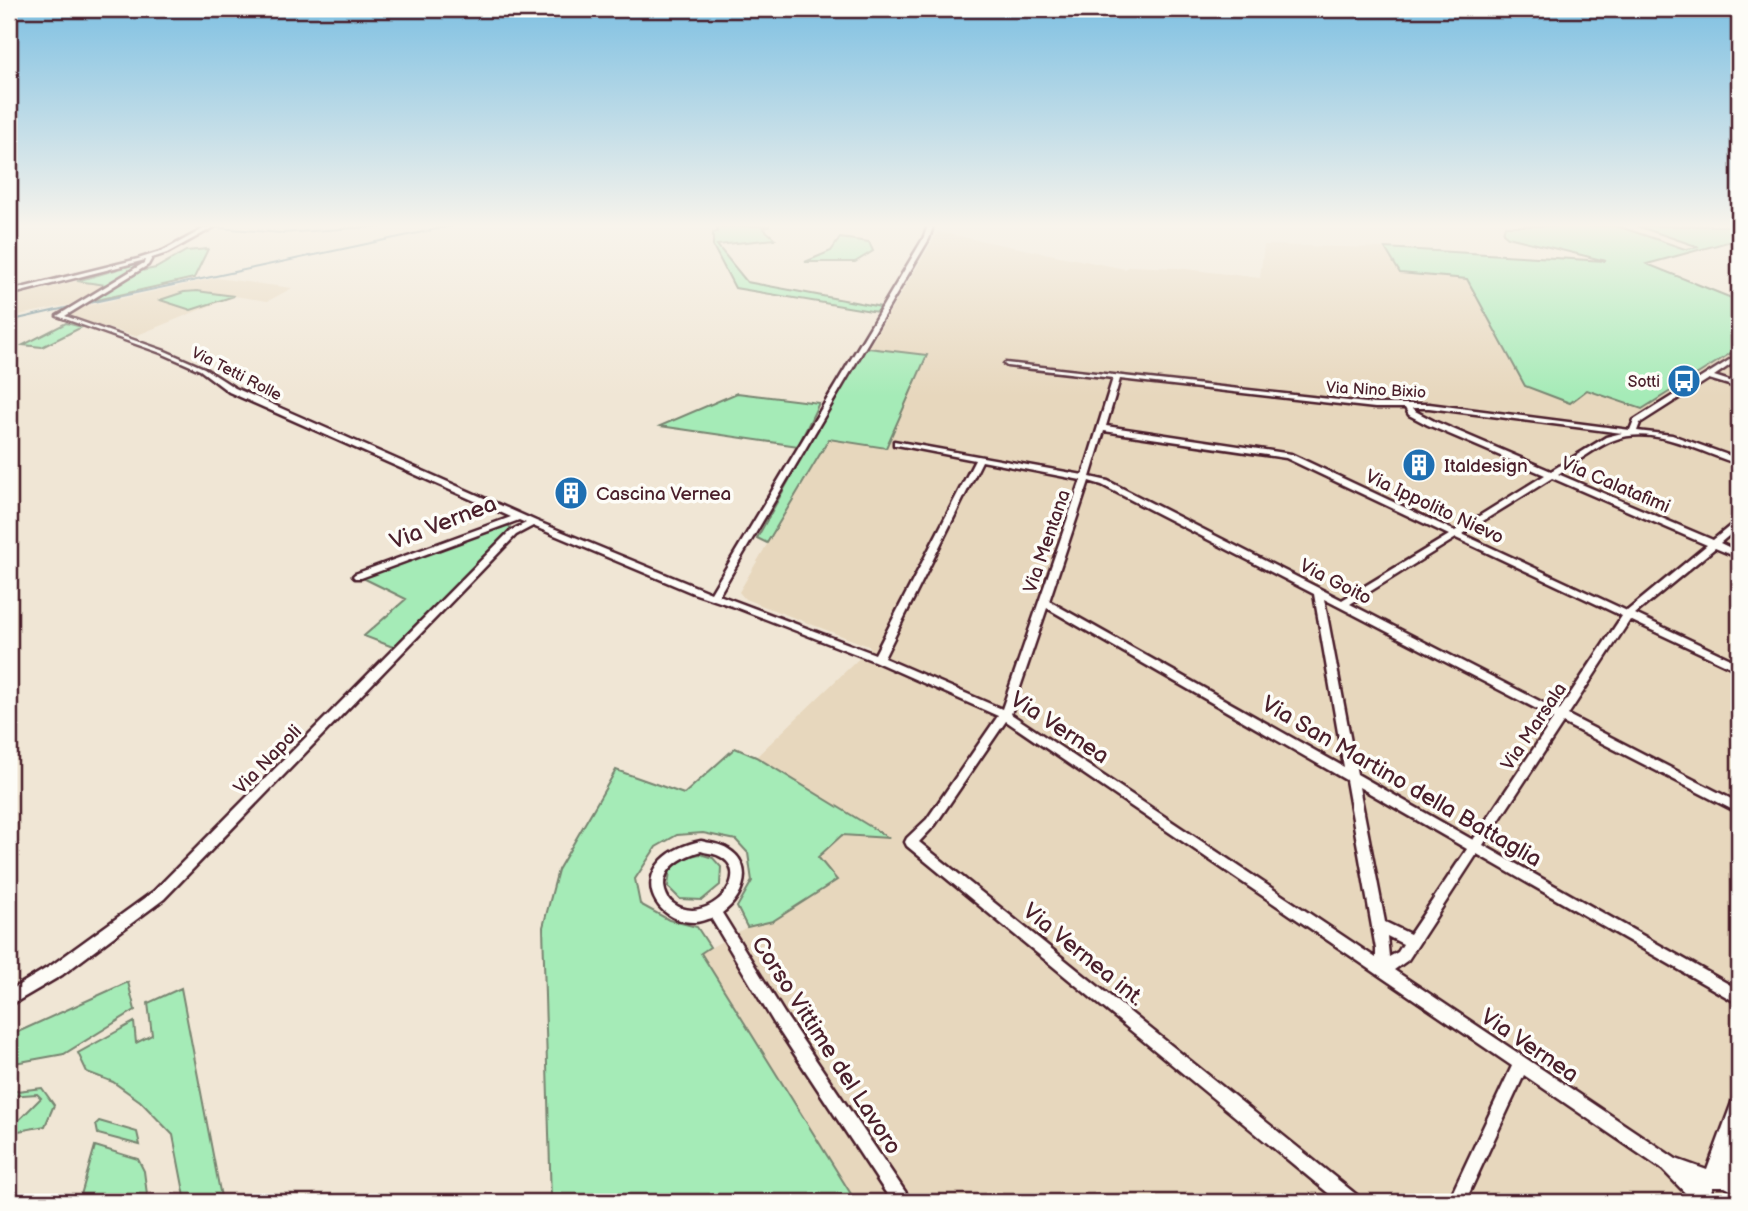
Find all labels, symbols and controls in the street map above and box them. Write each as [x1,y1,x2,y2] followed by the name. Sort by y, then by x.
[188,343,285,405] street label: Via Tetti Rolle
[1665,362,1703,400] bus stop icon: Sotti
[1628,373,1660,392] place label: Sotti
[1325,378,1426,403] street label: Via Nino Bixio
[1400,446,1438,484] building icon: Italdesign
[1557,452,1674,519] street label: Via Calatafimi
[1444,455,1528,478] place label: Italdesign
[1361,465,1507,550] street label: Via Ippolito Nievo
[552,474,590,512] building icon: Cascina Vernea
[596,483,731,506] place label: Cascina Vernea
[1019,487,1076,596] street label: Via Mentana
[386,490,501,556] street label: Via Vernea
[1296,554,1375,610] street label: Via Goito
[1496,678,1572,775] street label: Via Marsala
[1005,686,1114,770] street label: Via Vernea
[1256,690,1547,874] street label: Via San Martino della Battaglia
[229,721,307,800] street label: Via Napoli
[1017,897,1150,1012] street label: Via Vernea int.
[745,931,907,1160] street label: Corso Vittime del Lavoro
[1475,1003,1584,1089] street label: Via Vernea

